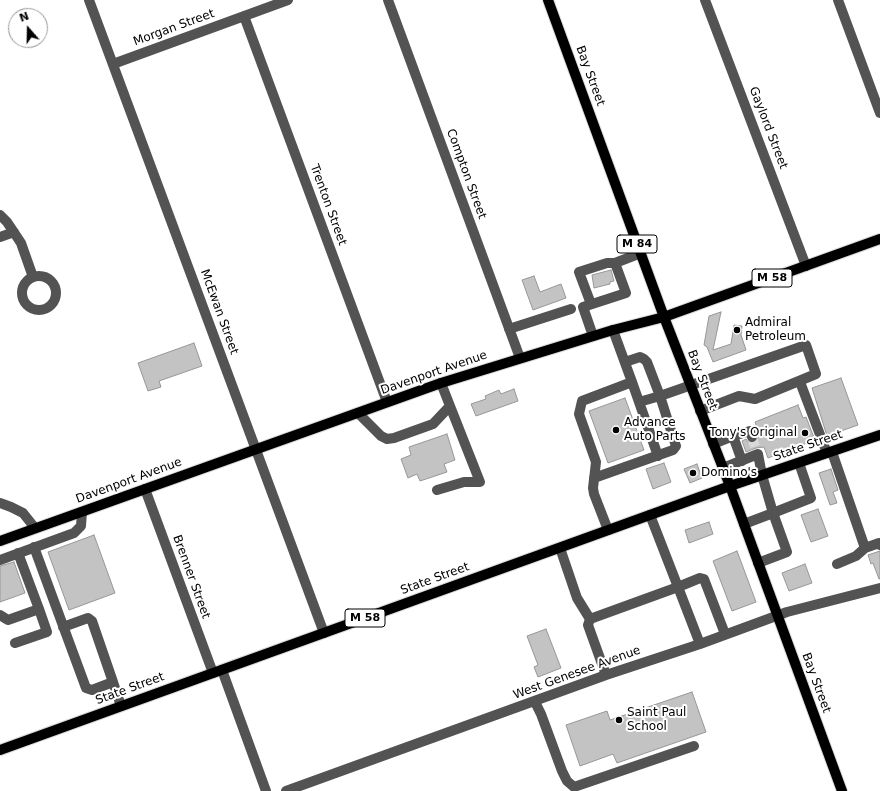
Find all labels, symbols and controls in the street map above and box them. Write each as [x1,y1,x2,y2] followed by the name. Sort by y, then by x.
[131,7,217,49] street label: Morgan Street
[8,8,48,48] north arrow
[18,10,31,25] text: N
[572,44,608,108] street label: Bay Street
[746,85,790,171] street label: Gaylord Street
[443,127,489,221] street label: Compton Street
[307,163,349,247] street label: Trenton Street
[617,235,657,253] road number: M 84
[197,267,241,357] street label: McEwan Street
[752,269,792,287] road number: M 58
[745,316,806,344] place label: Admiral Petroleum
[732,325,742,335] marker: Admiral Petroleum
[379,348,489,398] street label: Davenport Avenue
[684,348,720,412] street label: Bay Street
[624,416,686,444] place label: Advance Auto Parts
[611,425,621,435] marker: Advance Auto Parts
[709,426,797,440] place label: Tony's Original
[772,427,844,465] street label: State Street
[800,428,810,438] marker: Tony's Original
[74,455,184,507] street label: Davenport Avenue
[701,466,757,480] place label: Domino's
[688,468,698,478] marker: Domino's
[169,533,213,621] street label: Brenner Street
[399,560,471,598] street label: State Street
[345,609,385,627] road number: M 58
[511,643,643,703] street label: West Genesee Avenue
[798,651,834,715] street label: Bay Street
[94,670,166,708] street label: State Street
[627,706,686,734] place label: Saint Paul School
[614,715,624,725] marker: Saint Paul School

